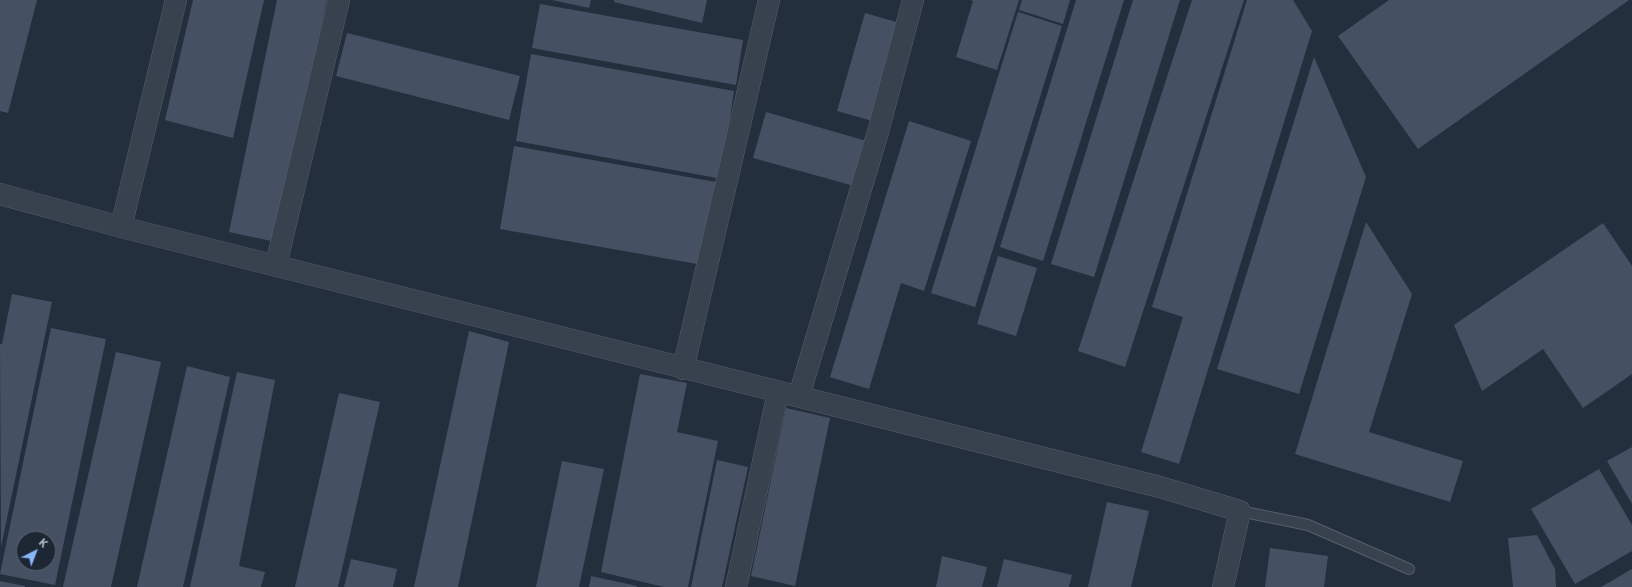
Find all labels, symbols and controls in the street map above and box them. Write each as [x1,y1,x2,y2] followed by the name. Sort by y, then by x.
[16,531,56,571] north arrow
[36,534,51,550] text: K

